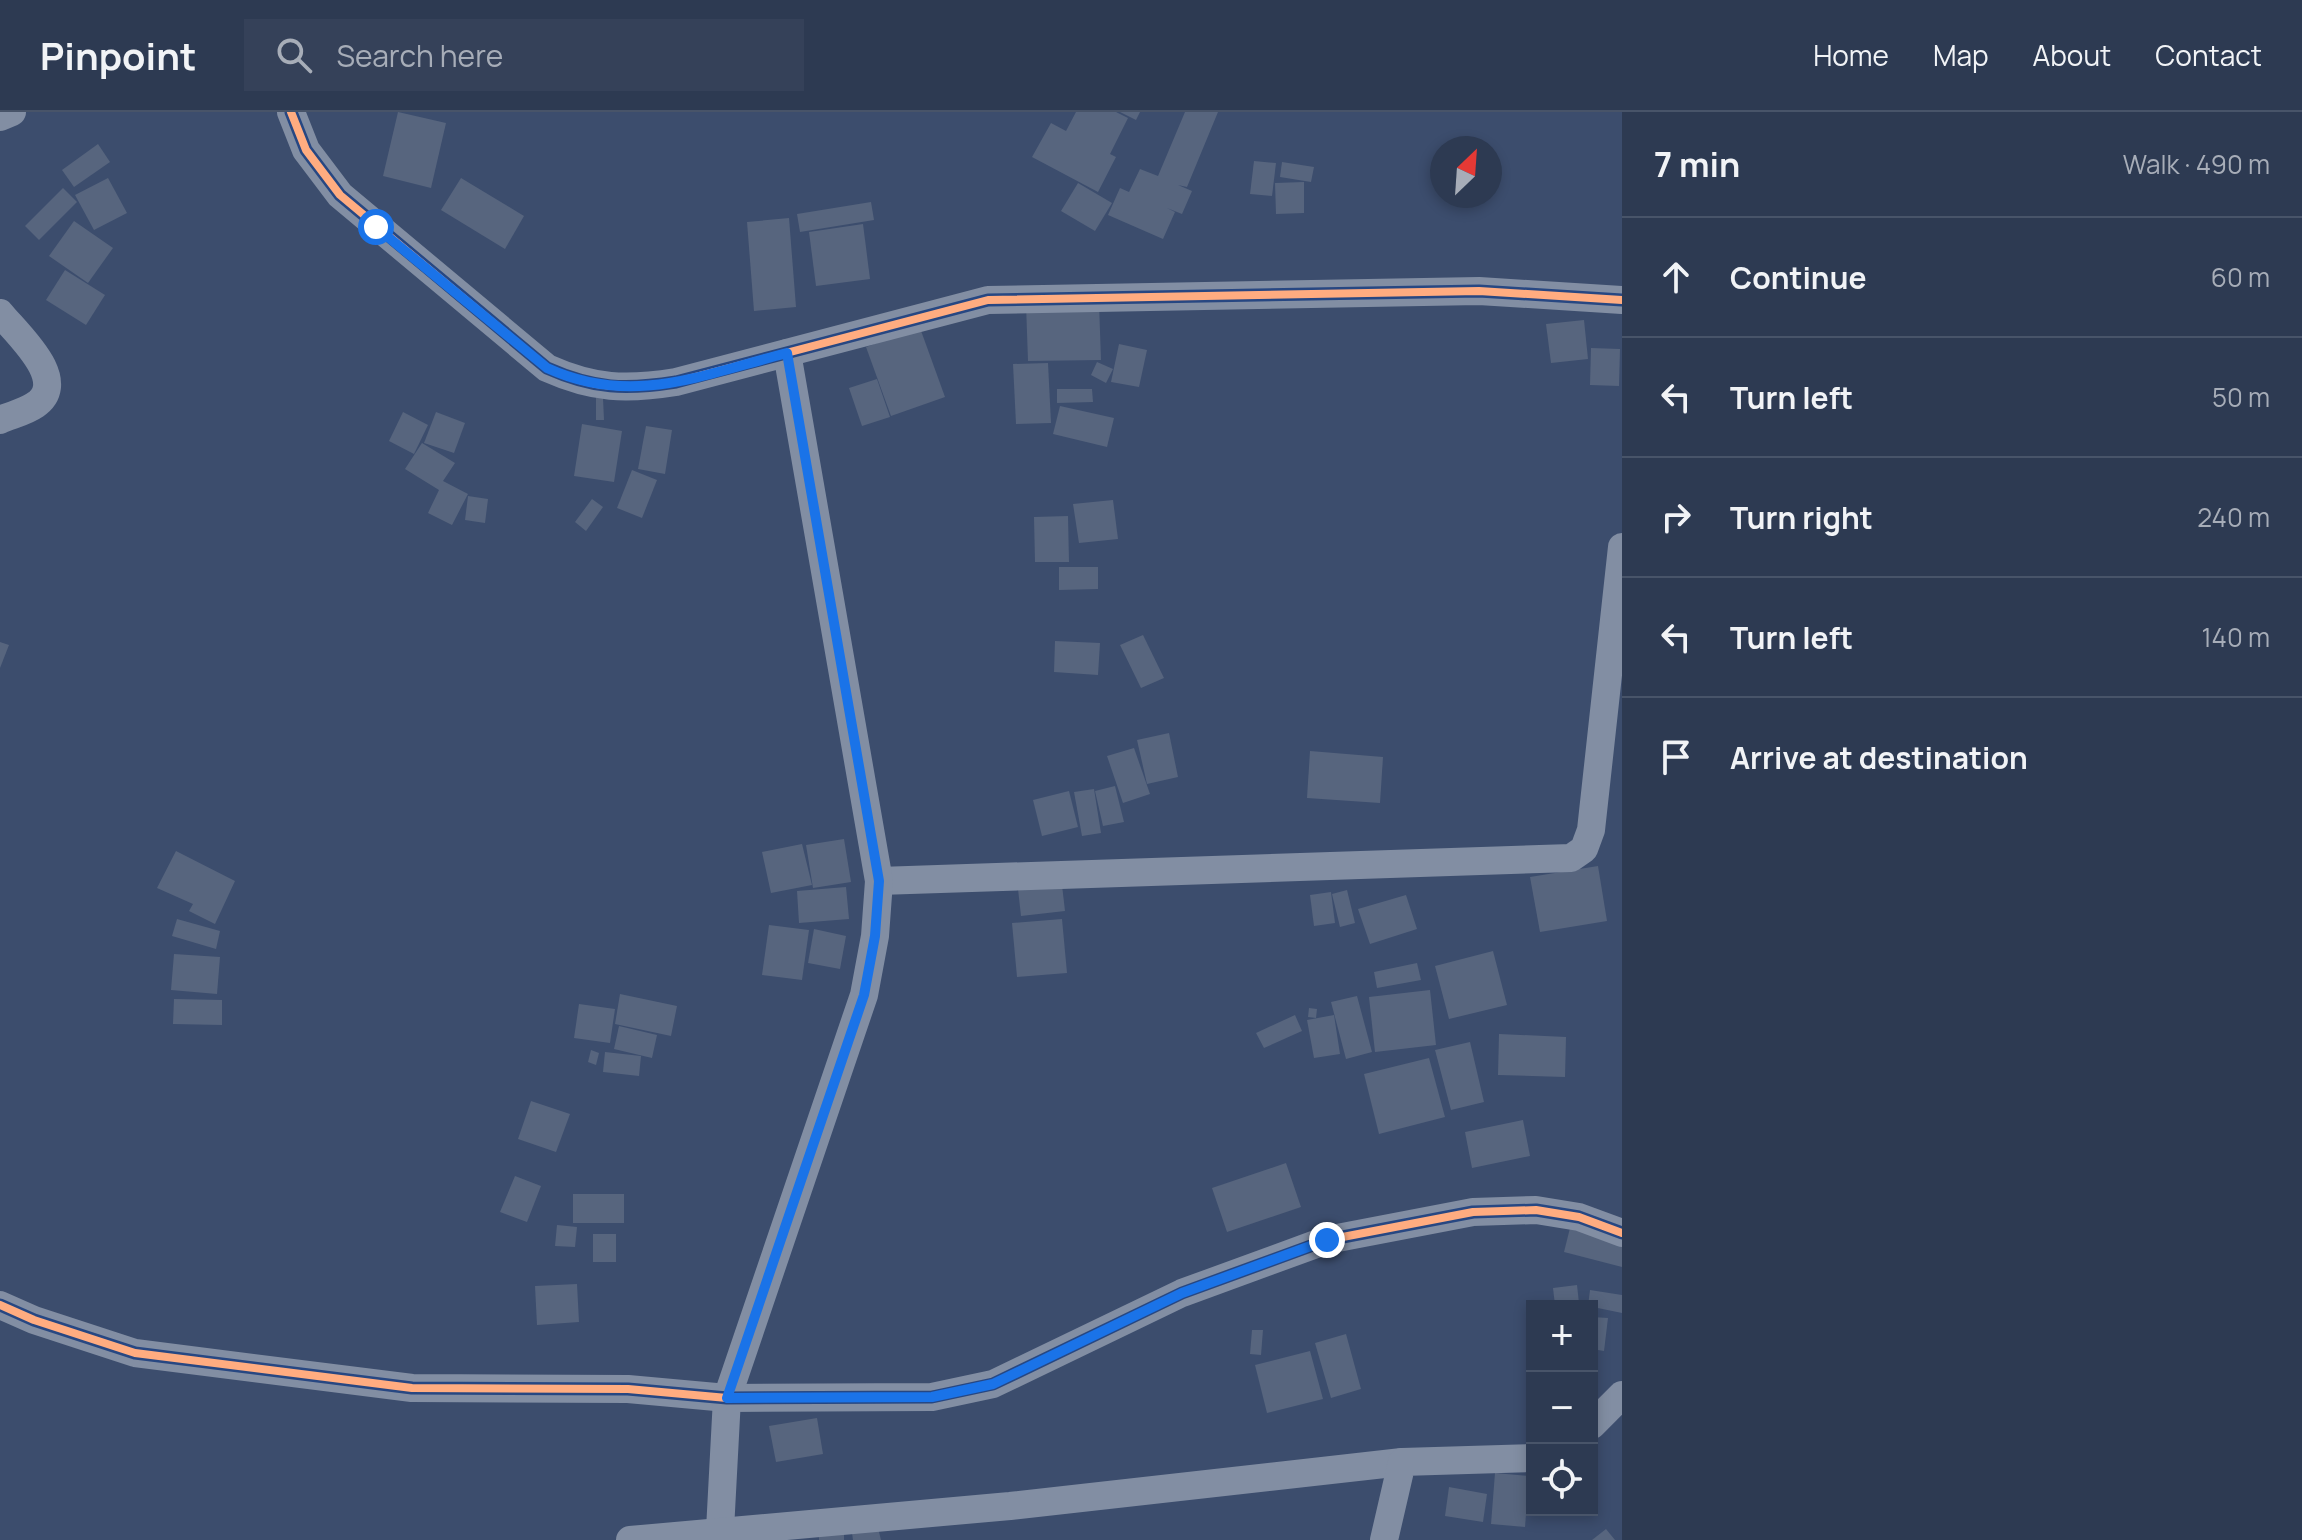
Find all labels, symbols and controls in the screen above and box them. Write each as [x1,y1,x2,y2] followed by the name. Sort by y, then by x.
[244,19,804,91] search box
[40,29,196,81] text: Pinpoint
[272,33,316,77] icon: search
[336,35,503,76] text: Search here
[1813,36,1889,74] text: Home
[1933,36,1989,74] text: Map
[2033,36,2111,74] text: About
[2155,36,2262,74] text: Contact
[1430,136,1502,208] north arrow
[1654,141,1740,187] text: 7 min
[2123,146,2270,182] text: Walk · 490 m
[358,209,394,245] route start
[1654,255,1698,299] icon: ahead
[1730,257,1866,298] text: Continue
[2211,259,2270,295] text: 60 m
[1654,375,1698,419] icon: left
[1730,377,1853,418] text: Turn left
[2212,379,2270,415] text: 50 m
[1654,495,1698,539] icon: right
[1730,497,1873,538] text: Turn right
[2197,499,2270,535] text: 240 m
[1654,615,1698,659] icon: left
[1730,617,1853,658] text: Turn left
[2201,619,2270,655] text: 140 m
[1654,735,1698,779] icon: arrive
[1730,737,2028,778] text: Arrive at destination
[1309,1222,1345,1258] route end
[1526,1300,1598,1516] map controls
[1526,1300,1598,1372] button: +
[1526,1372,1598,1444] button: −
[1526,1444,1598,1516] button: locate

